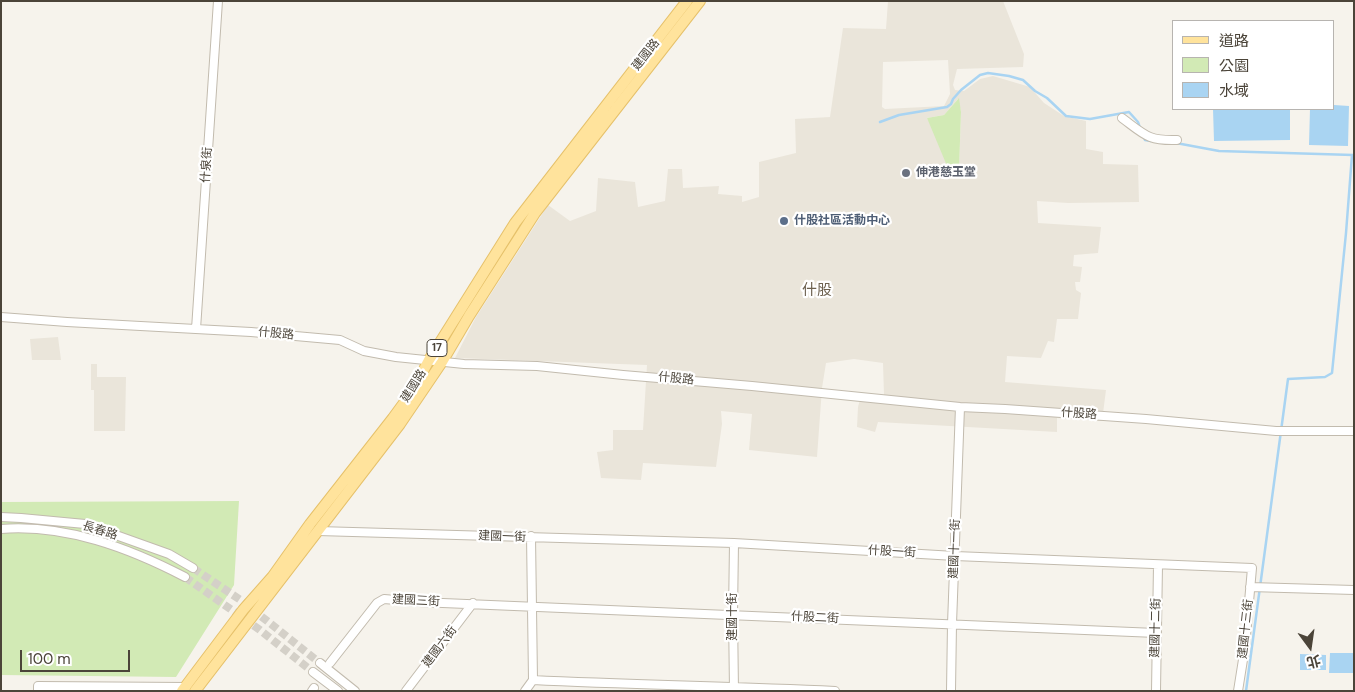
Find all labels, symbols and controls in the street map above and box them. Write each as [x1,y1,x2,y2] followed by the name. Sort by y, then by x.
[1172,20,1335,110] legend
[1219,31,1249,51] text: 道路
[629,36,663,74] street label: 建國路
[1219,56,1249,76] text: 公園
[1219,81,1249,101] text: 水域
[199,147,215,183] street label: 什泉街
[916,166,976,180] place label: 伸港慈玉堂
[900,167,912,179] marker: 伸港慈玉堂
[794,214,890,228] place label: 什股社區活動中心
[778,215,790,227] marker: 什股社區活動中心
[802,282,832,300] district label: 什股
[257,325,295,343] street label: 什股路
[427,339,447,356] road number: 17
[398,367,430,405] street label: 建國路
[657,370,695,388] street label: 什股路
[1061,406,1097,422] street label: 什股路
[81,519,119,543] street label: 長春路
[947,519,963,579] street label: 建國十一街
[478,529,526,545] street label: 建國一街
[868,544,916,560] street label: 什股一街
[392,593,440,609] street label: 建國三街
[726,593,740,641] street label: 建國十街
[1148,598,1164,658] street label: 建國十二街
[1236,598,1256,660] street label: 建國十三街
[791,610,839,626] street label: 什股二街
[1285,622,1335,672] north arrow
[420,623,460,671] street label: 建國六街
[22,640,132,672] scale bar
[28,649,71,669] text: 100 m
[1305,651,1323,672] text: 北

